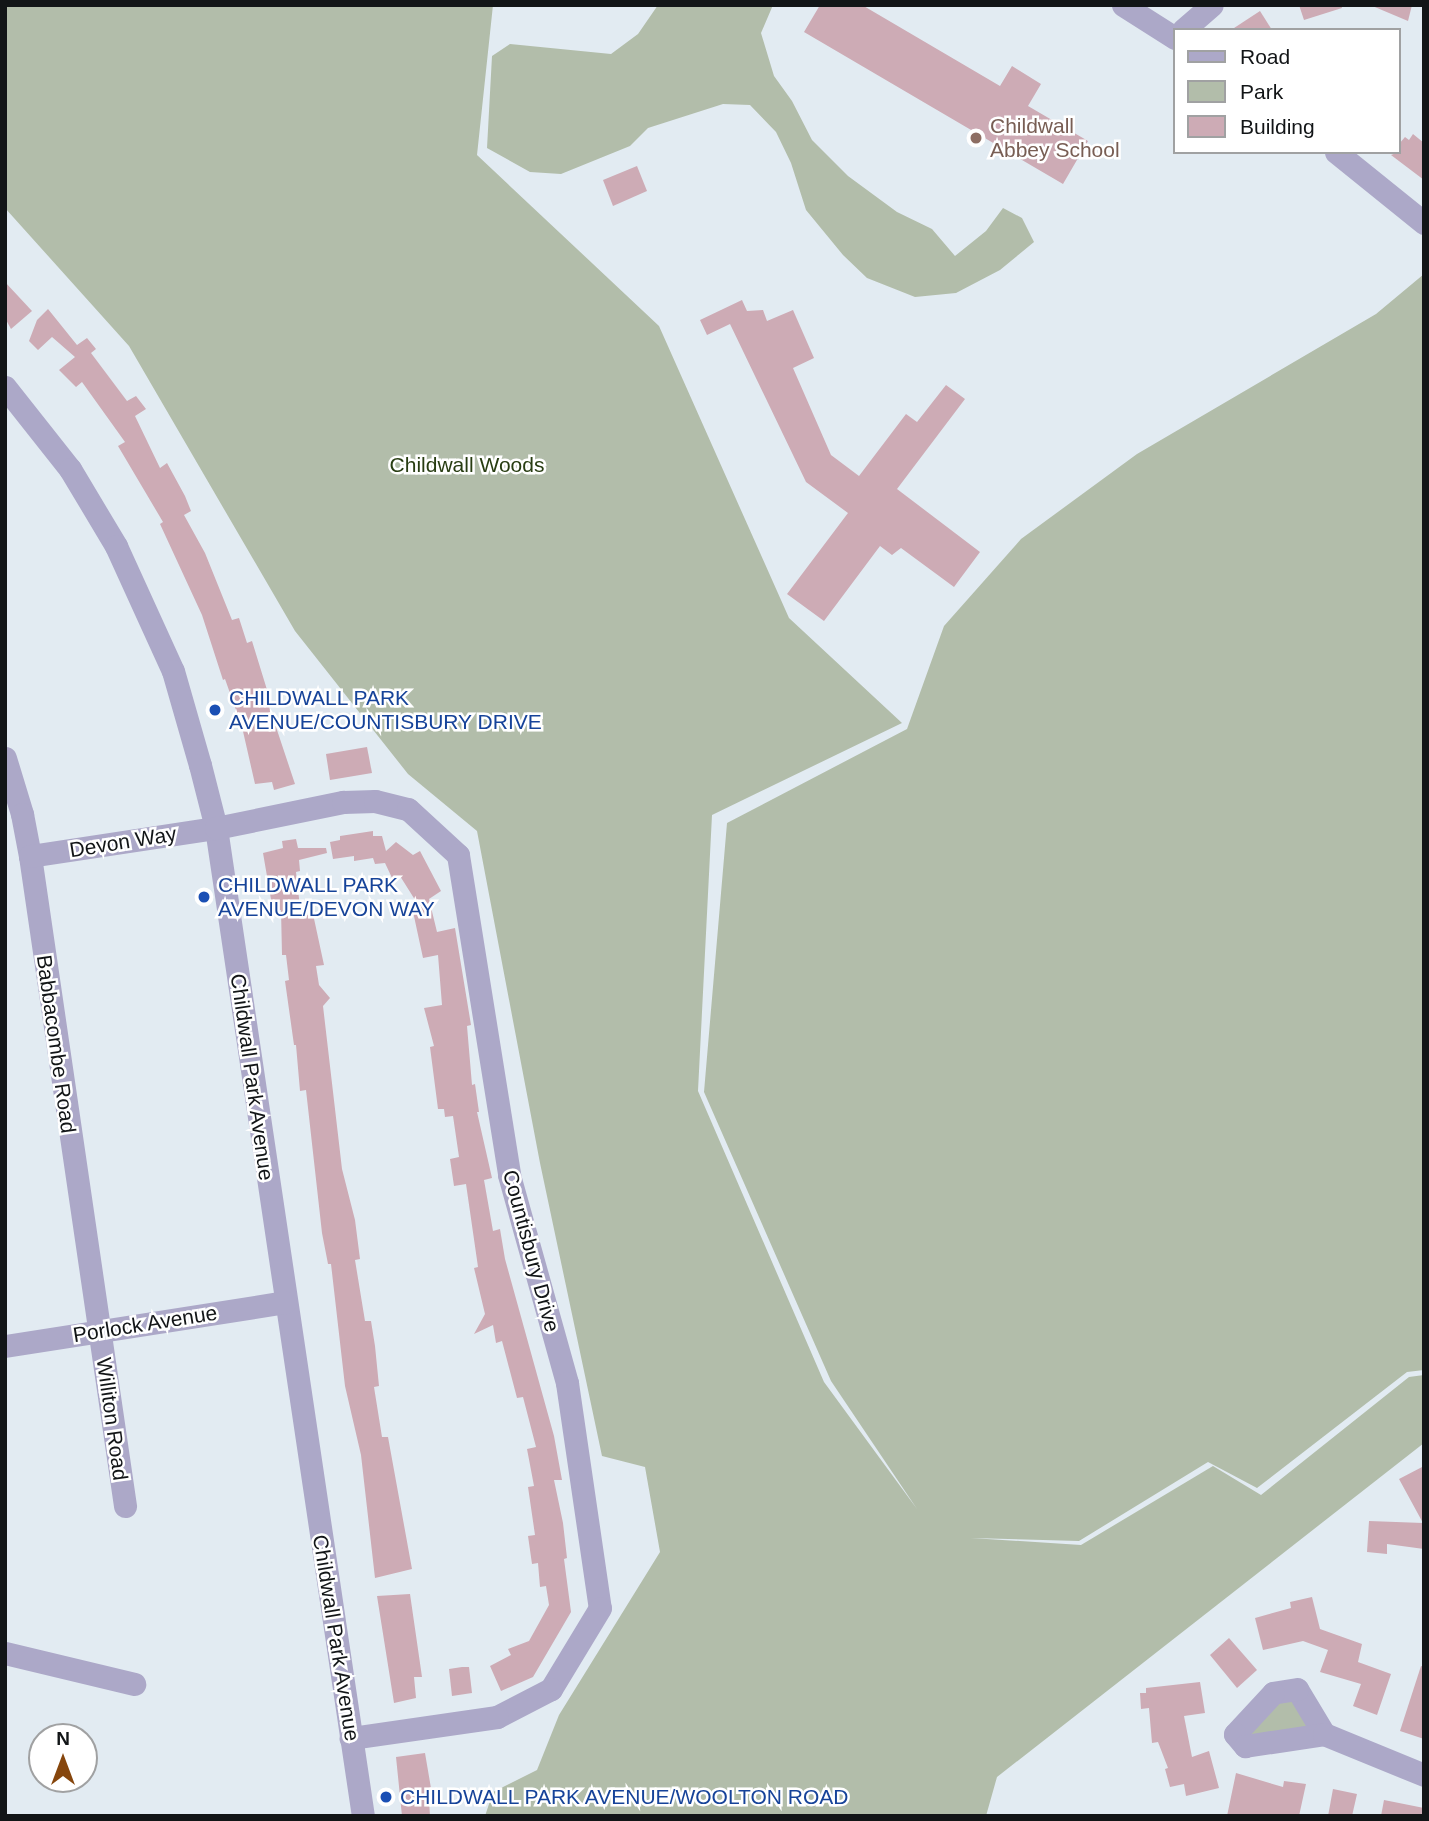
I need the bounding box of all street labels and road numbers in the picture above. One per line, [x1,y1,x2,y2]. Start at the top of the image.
street label: Devon Way [68,821,178,863]
street label: Babbacombe Road [31,953,81,1135]
street label: Childwall Park Avenue [225,971,279,1183]
street label: Countisbury Drive [497,1167,565,1335]
street label: Porlock Avenue [71,1300,219,1348]
street label: Williton Road [91,1356,133,1482]
street label: Childwall Park Avenue [307,1532,365,1744]

